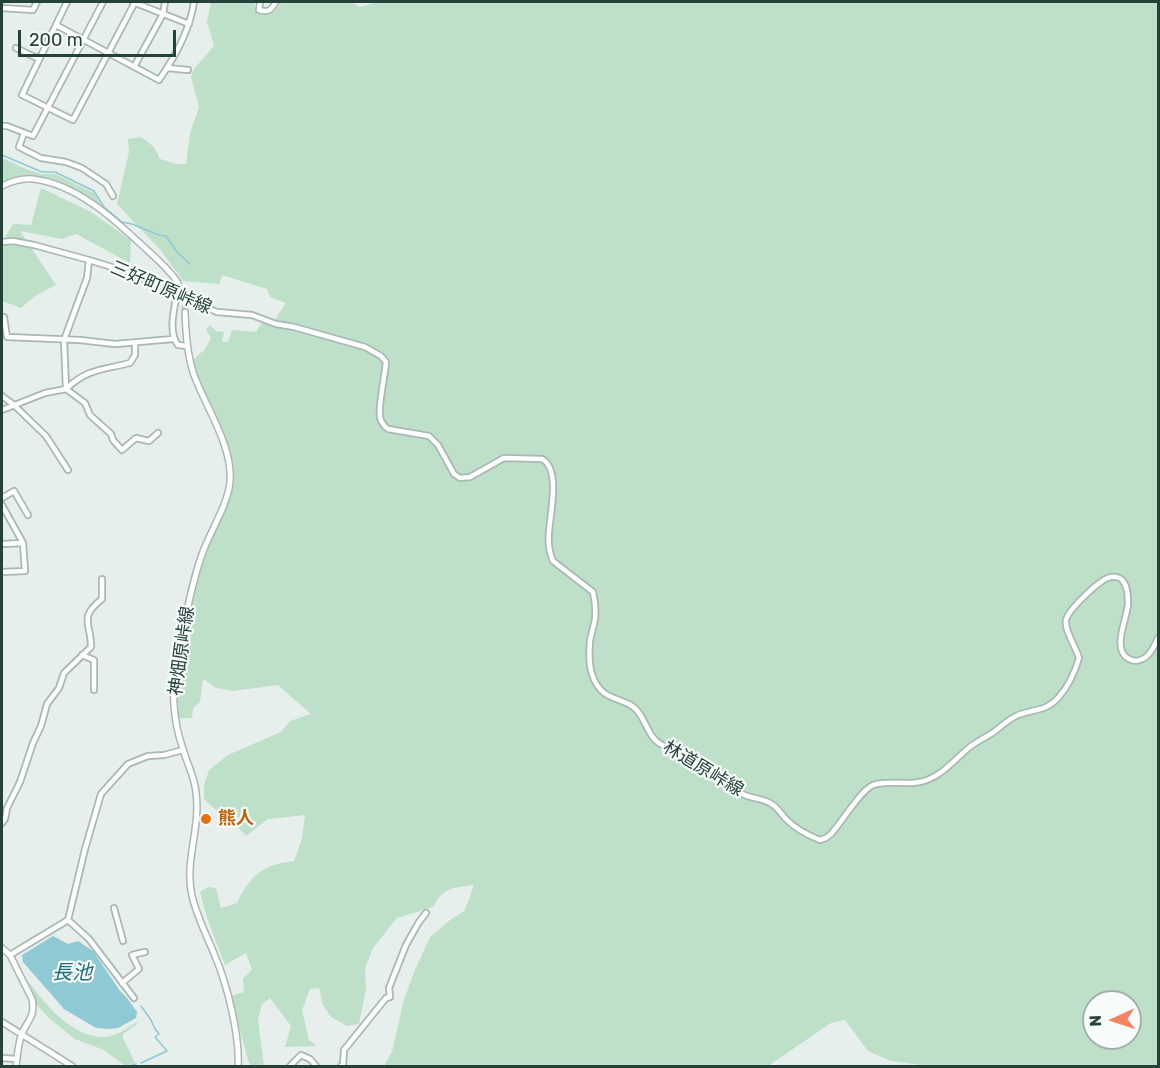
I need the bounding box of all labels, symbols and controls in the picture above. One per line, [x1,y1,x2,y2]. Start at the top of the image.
scale bar [21,18,178,56]
text: 200 m [29,29,83,51]
street label: 三好町原峠線 [107,257,215,319]
street label: 神畑原峠線 [165,605,199,697]
street label: 林道原峠線 [659,737,747,801]
place label: 熊人 [218,808,254,830]
marker: 熊人 [199,812,213,826]
water label: 長池 [52,961,92,985]
north arrow [1082,990,1142,1050]
text: N [1086,1015,1105,1027]

